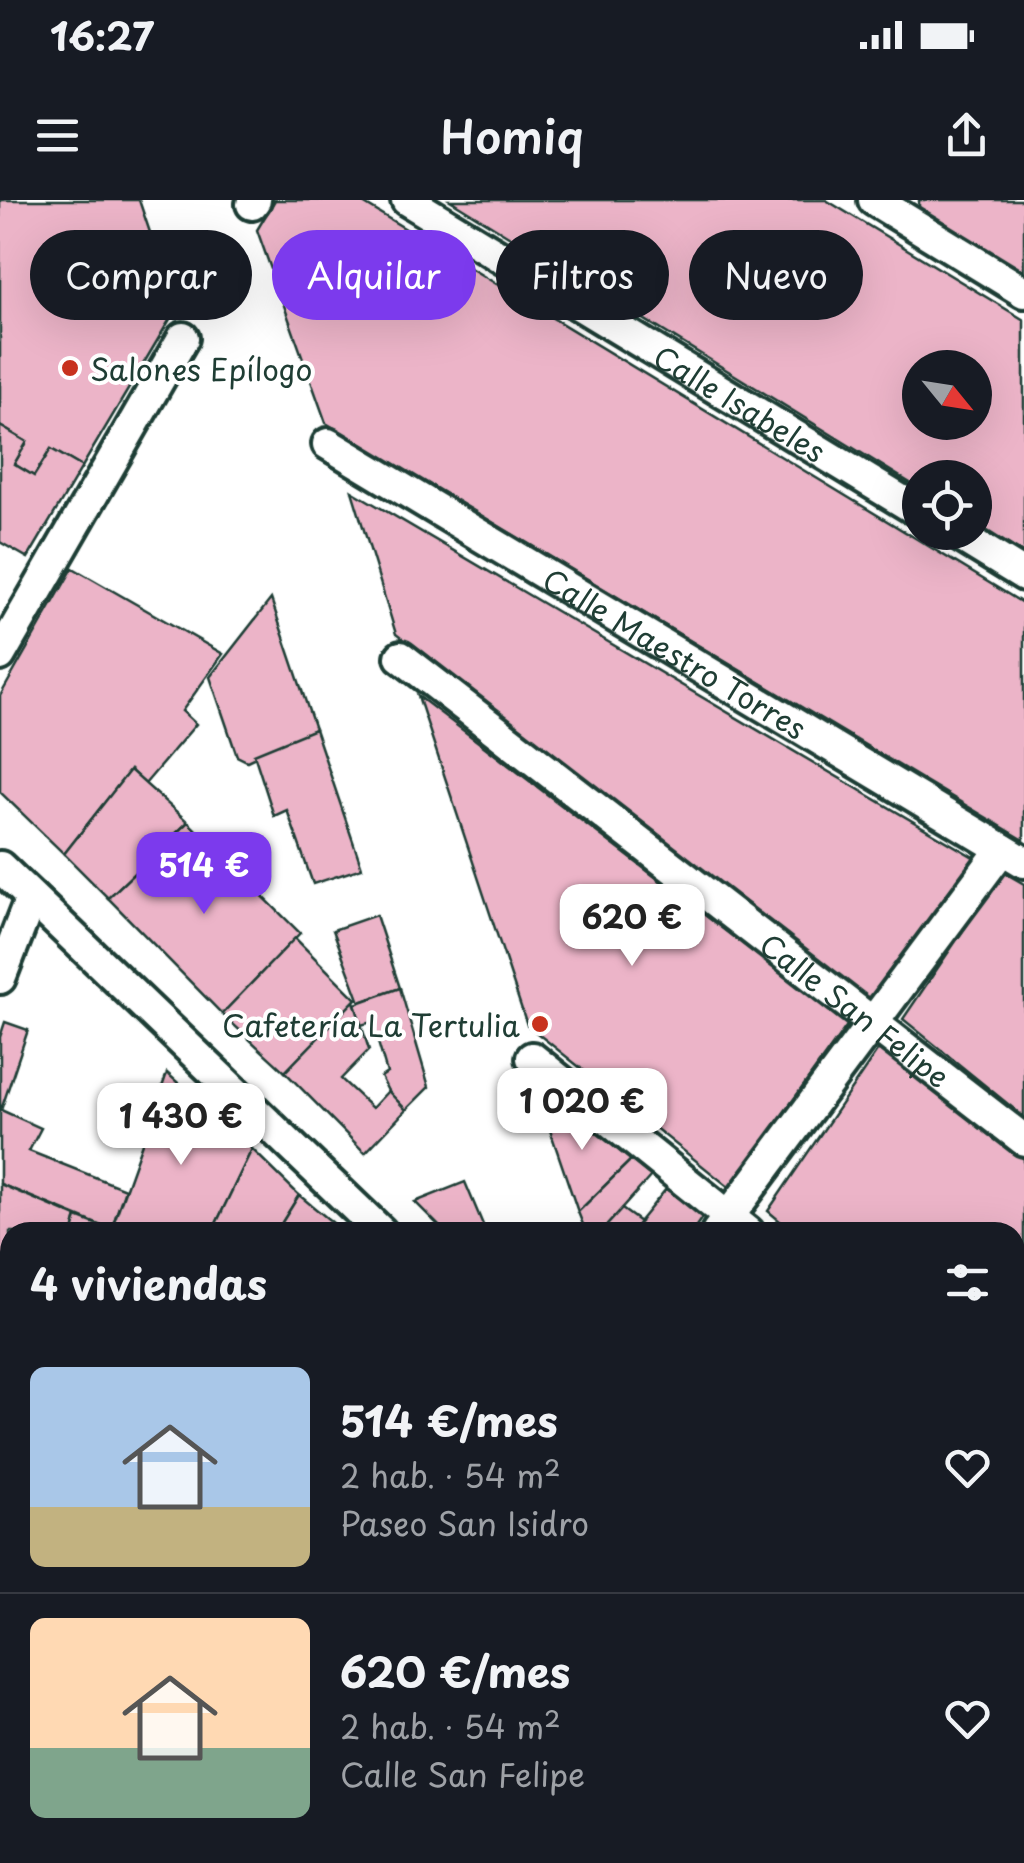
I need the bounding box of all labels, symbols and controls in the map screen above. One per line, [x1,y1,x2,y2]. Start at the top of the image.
text: 16:27 [50,7,154,64]
text: Homiq [440,101,584,169]
icon: menu [30,108,85,163]
icon: share [939,108,994,163]
chip: Comprar [30,230,252,320]
chip: Alquilar [272,230,476,320]
chip: Filtros [496,230,669,320]
chip: Nuevo [689,230,863,320]
street label: Calle Isabeles [646,333,835,472]
place label: Salones Epílogo [90,346,312,391]
north arrow [902,350,992,440]
map controls [902,350,992,550]
marker: Salones Epílogo [59,357,81,379]
button: locate [902,460,992,550]
street label: Calle Maestro Torres [535,556,816,749]
pin: 514 € [134,832,274,917]
text: 514 € [158,840,250,888]
pin: 620 € [562,884,702,969]
text: 620 € [582,892,682,940]
street label: Calle San Felipe [751,921,960,1098]
place label: Cafetería La Tertulia [222,1002,521,1047]
marker: Cafetería La Tertulia [529,1013,551,1035]
pin: 1 020 € [490,1068,674,1153]
text: 1 020 € [519,1076,645,1124]
pin: 1 430 € [89,1083,273,1168]
text: 1 430 € [119,1091,243,1139]
text: 4 viviendas [30,1251,267,1314]
icon: filters [940,1255,995,1310]
text: 514 €/mes [340,1388,558,1451]
icon: home [110,1407,230,1527]
icon: heart [940,1440,995,1495]
text: 2 hab. · 54 m² [340,1451,561,1499]
text: Paseo San Isidro [340,1499,589,1547]
text: 620 €/mes [340,1639,570,1702]
icon: home [110,1658,230,1778]
icon: heart [940,1691,995,1746]
text: 2 hab. · 54 m² [340,1702,561,1750]
text: Calle San Felipe [340,1750,585,1798]

